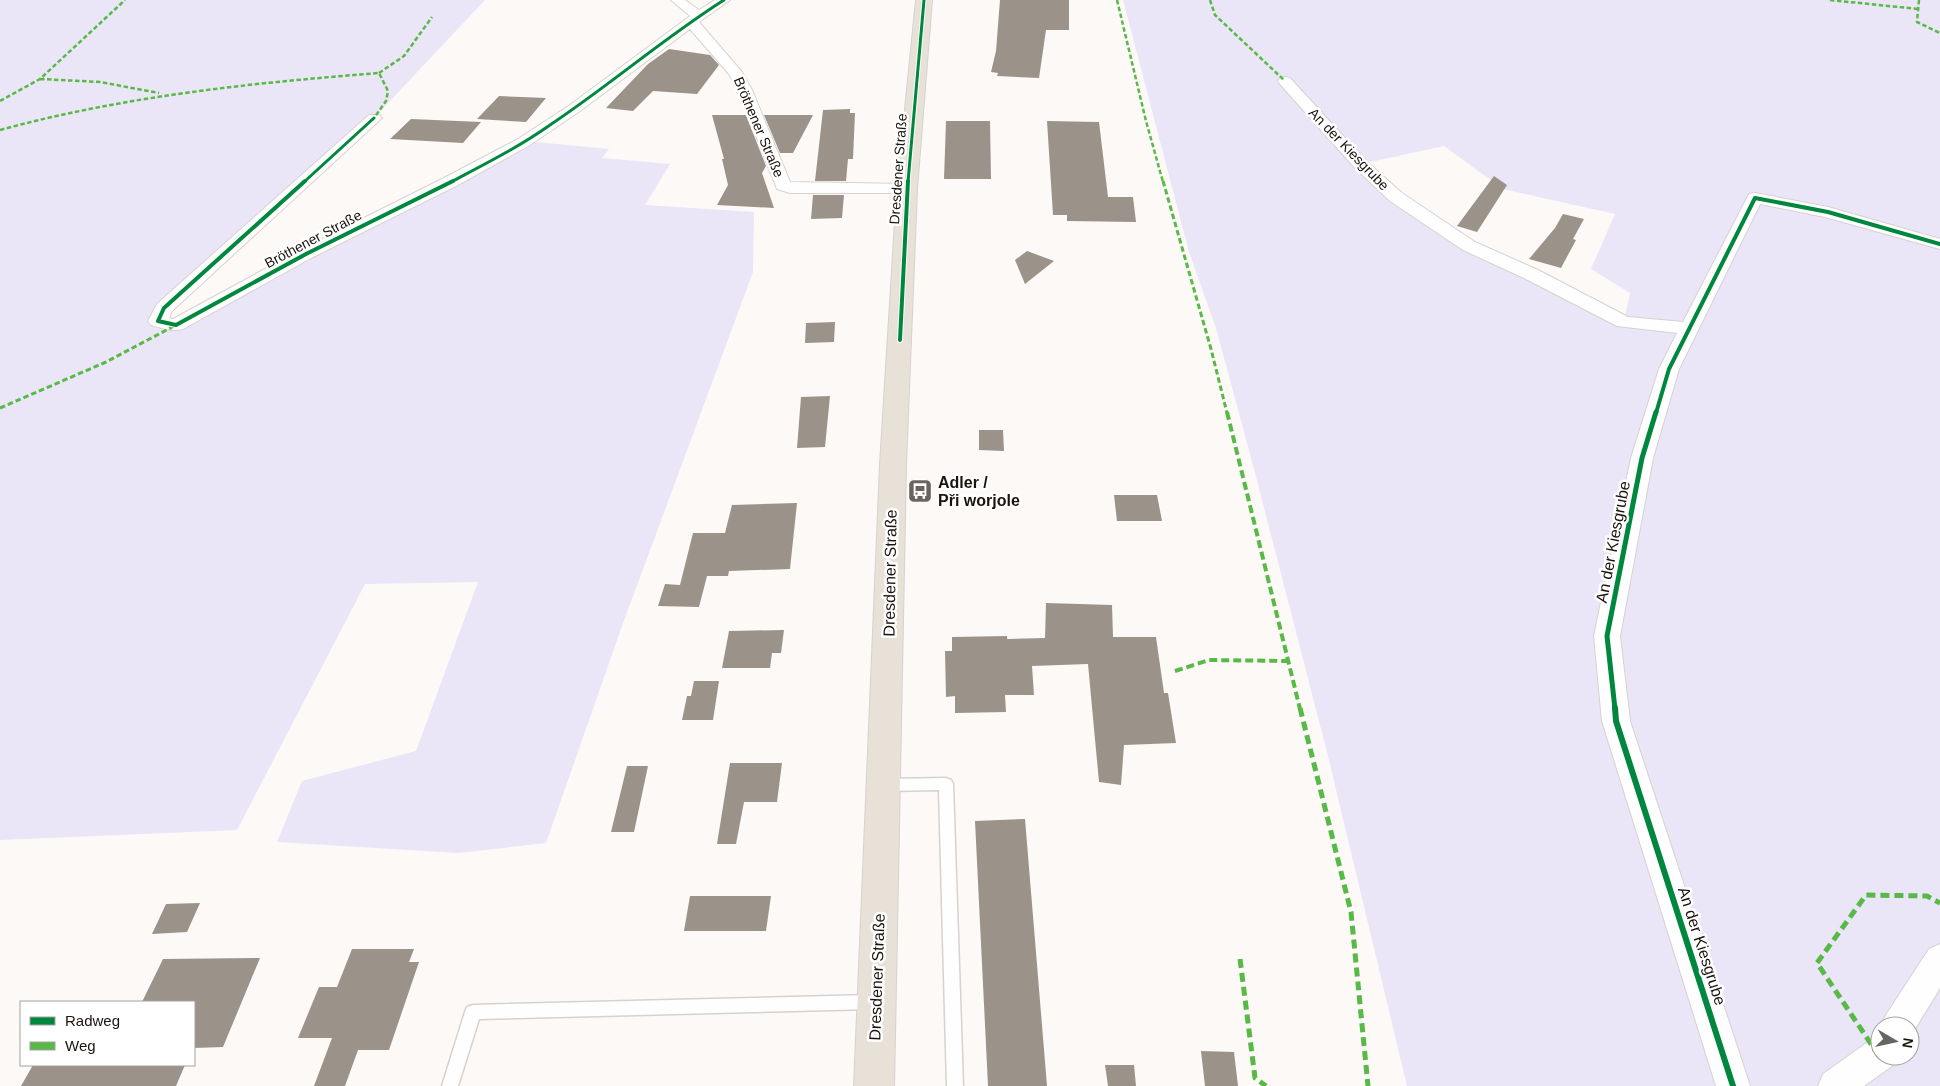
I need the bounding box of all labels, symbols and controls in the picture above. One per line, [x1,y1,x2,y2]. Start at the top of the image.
street label: Bröthener Straße [731,74,787,180]
street label: An der Kiesgrube [1306,105,1392,194]
street label: Dresdener Straße [886,113,910,225]
street label: Bröthener Straße [262,207,364,271]
place label: Adler / Při worjole [938,474,1020,509]
bus stop icon: Adler / Při worjole [907,478,933,504]
street label: An der Kiesgrube [1593,480,1633,604]
street label: Dresdener Straße [880,509,900,637]
street label: An der Kiesgrube [1675,885,1729,1008]
street label: Dresdener Straße [866,913,888,1041]
legend [20,1001,195,1066]
text: Radweg [65,1012,120,1029]
north arrow [1870,1016,1920,1066]
text: Weg [65,1037,96,1054]
text: N [1899,1037,1917,1049]

